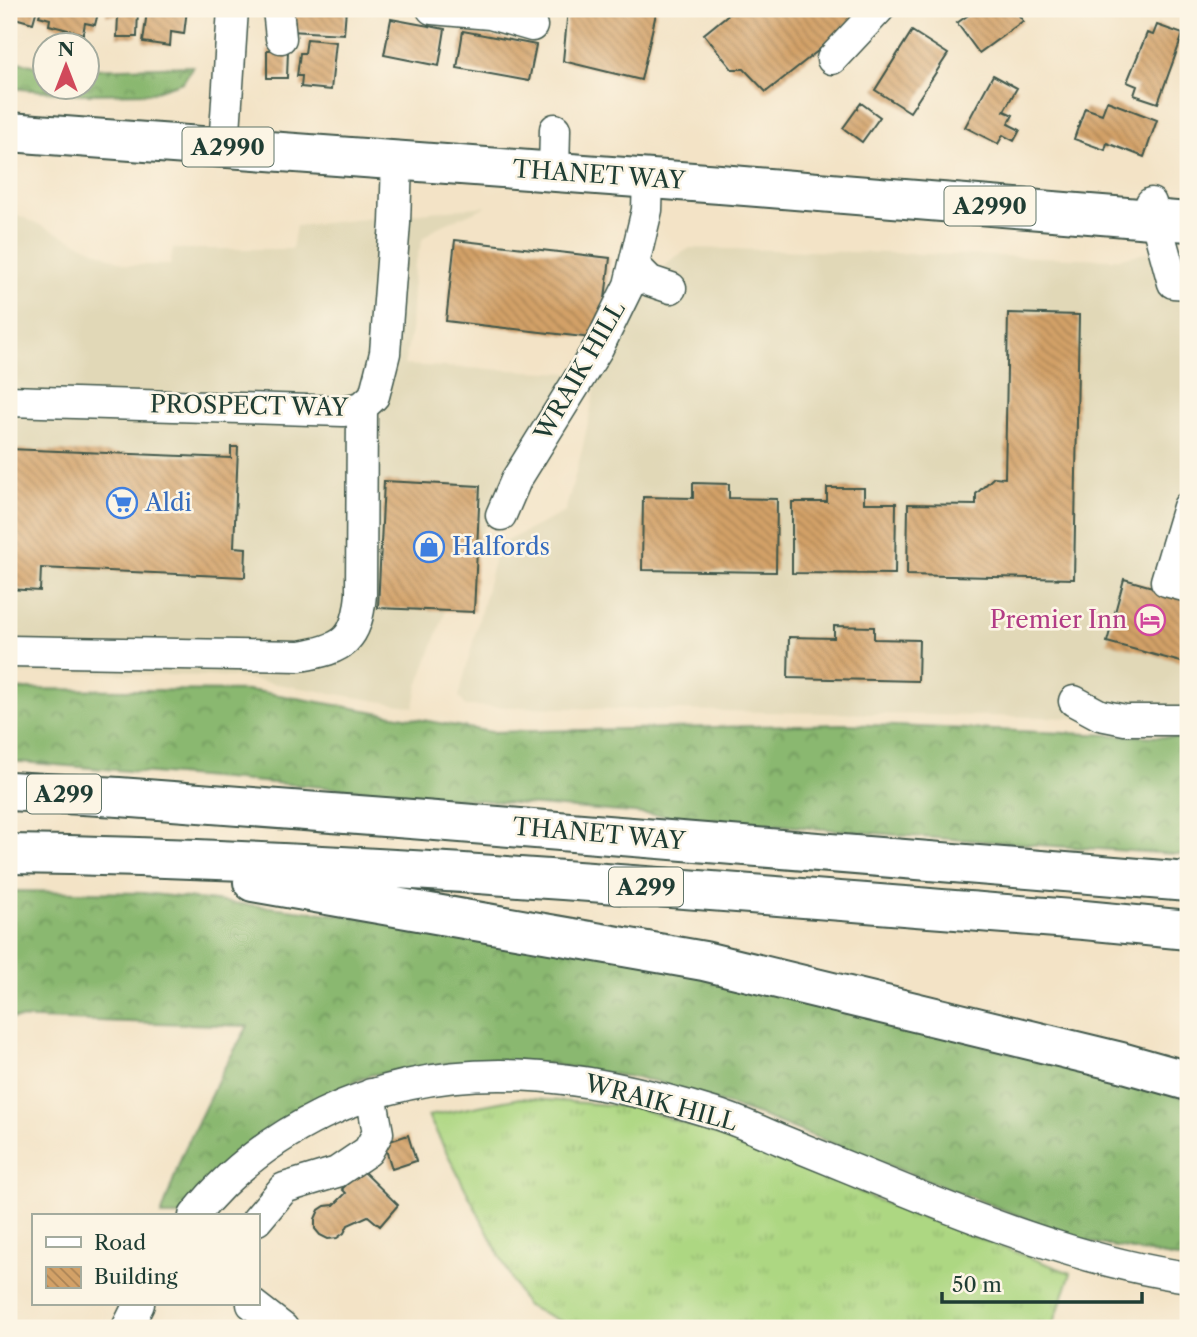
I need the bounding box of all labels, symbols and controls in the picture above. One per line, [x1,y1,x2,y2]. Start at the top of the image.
north arrow [32,32,102,102]
text: N [58,38,74,61]
road number: A2990 [182,128,274,166]
street label: THANET WAY [512,154,687,195]
road number: A2990 [944,186,1036,226]
street label: WRAIK HILL [527,296,631,446]
street label: PROSPECT WAY [150,389,349,422]
supermarket icon: Aldi [105,486,139,520]
place label: Aldi [144,488,192,517]
shop icon: Halfords [412,530,446,564]
place label: Halfords [452,532,550,561]
hotel icon: Premier Inn [1133,603,1167,637]
place label: Premier Inn [990,605,1127,634]
road number: A299 [27,774,101,814]
street label: THANET WAY [512,812,687,856]
road number: A299 [609,867,683,906]
street label: WRAIK HILL [581,1068,741,1137]
legend [32,1214,259,1306]
text: Road [94,1230,146,1255]
scale bar [942,1260,1141,1304]
text: Building [94,1264,179,1289]
text: 50 m [952,1272,1002,1297]

